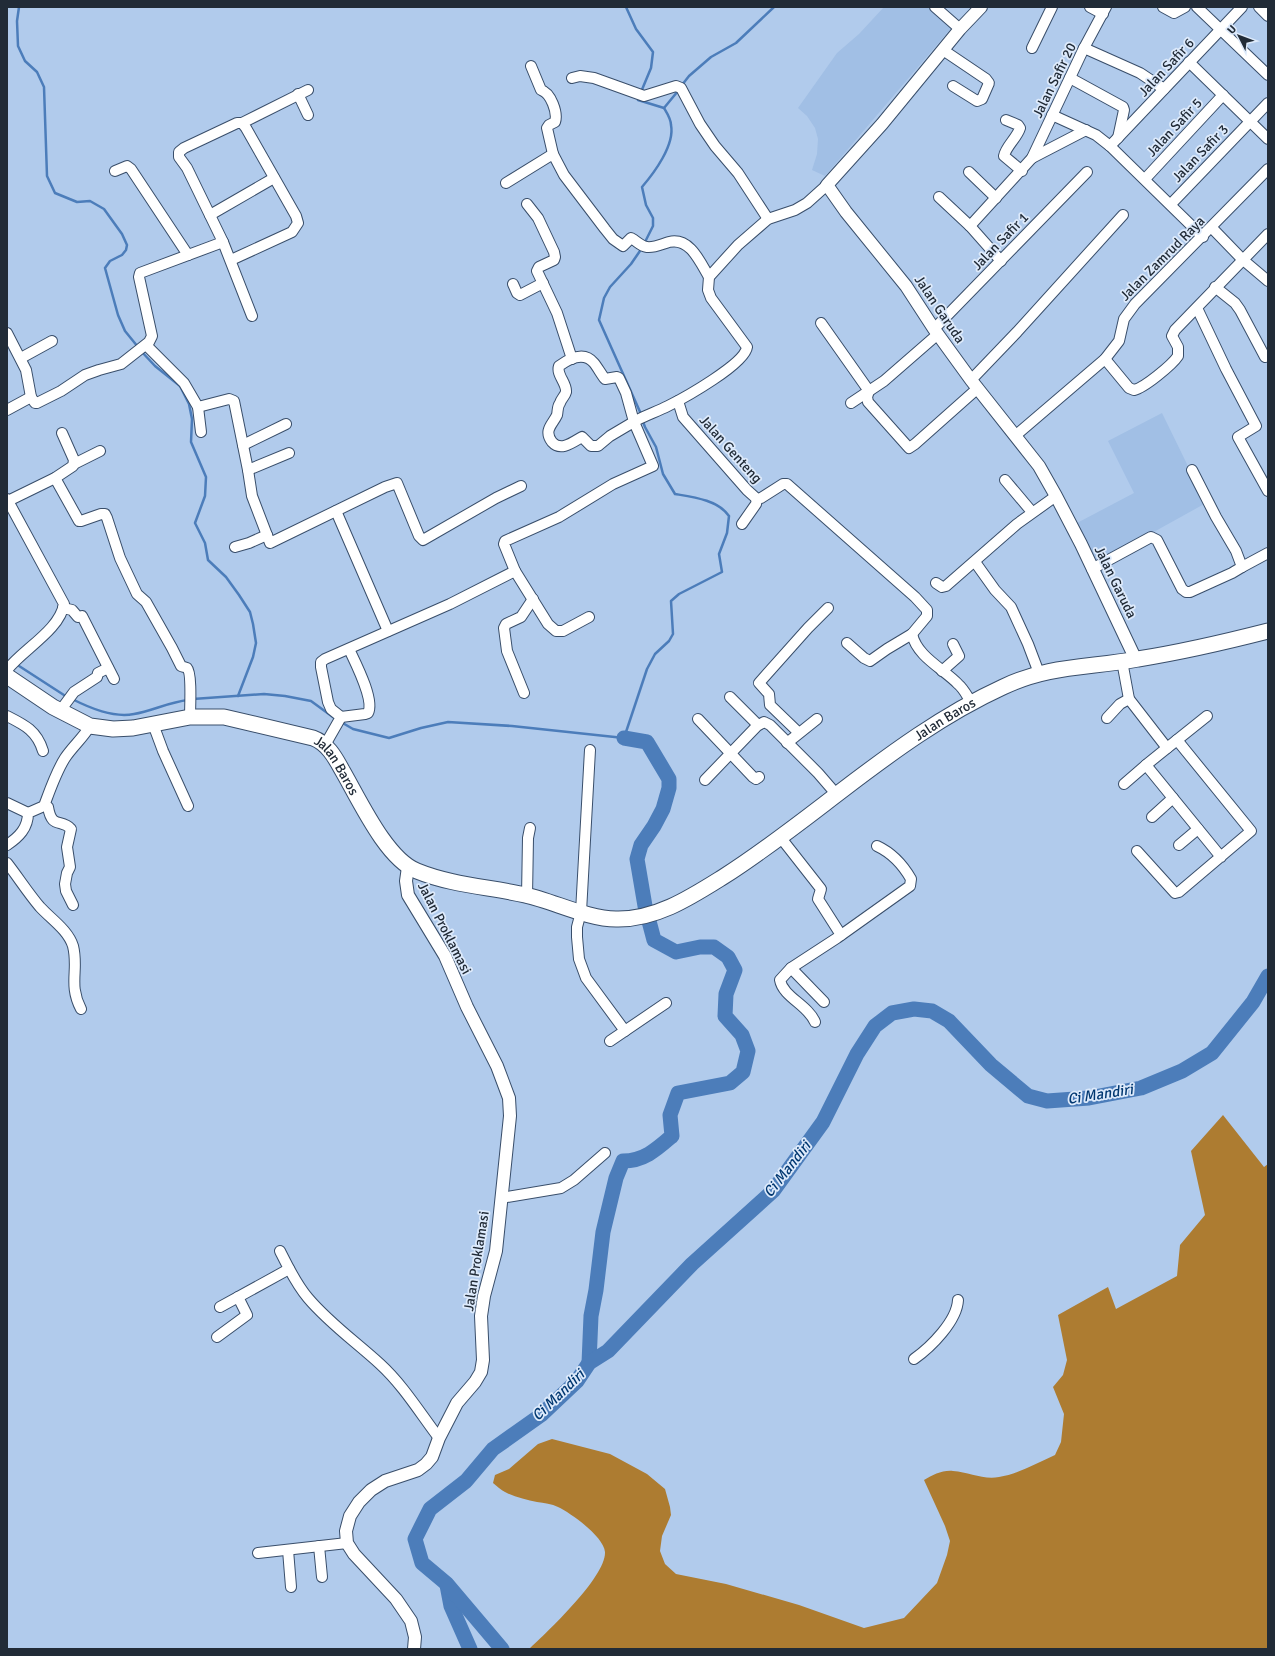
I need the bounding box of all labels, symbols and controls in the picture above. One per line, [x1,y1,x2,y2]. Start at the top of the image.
north arrow [1219,16,1259,56]
text: U [1225,23,1239,37]
street label: Jalan Safir 6 [1135,35,1198,100]
street label: Jalan Safir 20 [1029,40,1080,120]
street label: Jalan Safir 5 [1143,95,1206,160]
street label: Jalan Safir 3 [1169,121,1232,186]
street label: Jalan Safir 1 [969,209,1032,274]
street label: Jalan Zamrud Raya [1116,212,1208,304]
street label: Jalan Garuda [911,272,969,347]
street label: Jalan Genteng [696,412,766,487]
street label: Jalan Garuda [1091,543,1140,621]
street label: Jalan Baros [911,694,979,745]
street label: Jalan Baros [311,732,362,798]
street label: Jalan Proklamasi [414,879,475,977]
water label: Ci Mandiri [1066,1080,1136,1108]
water label: Ci Mandiri [760,1136,816,1201]
street label: Jalan Proklamasi [460,1210,493,1312]
water label: Ci Mandiri [528,1364,589,1424]

